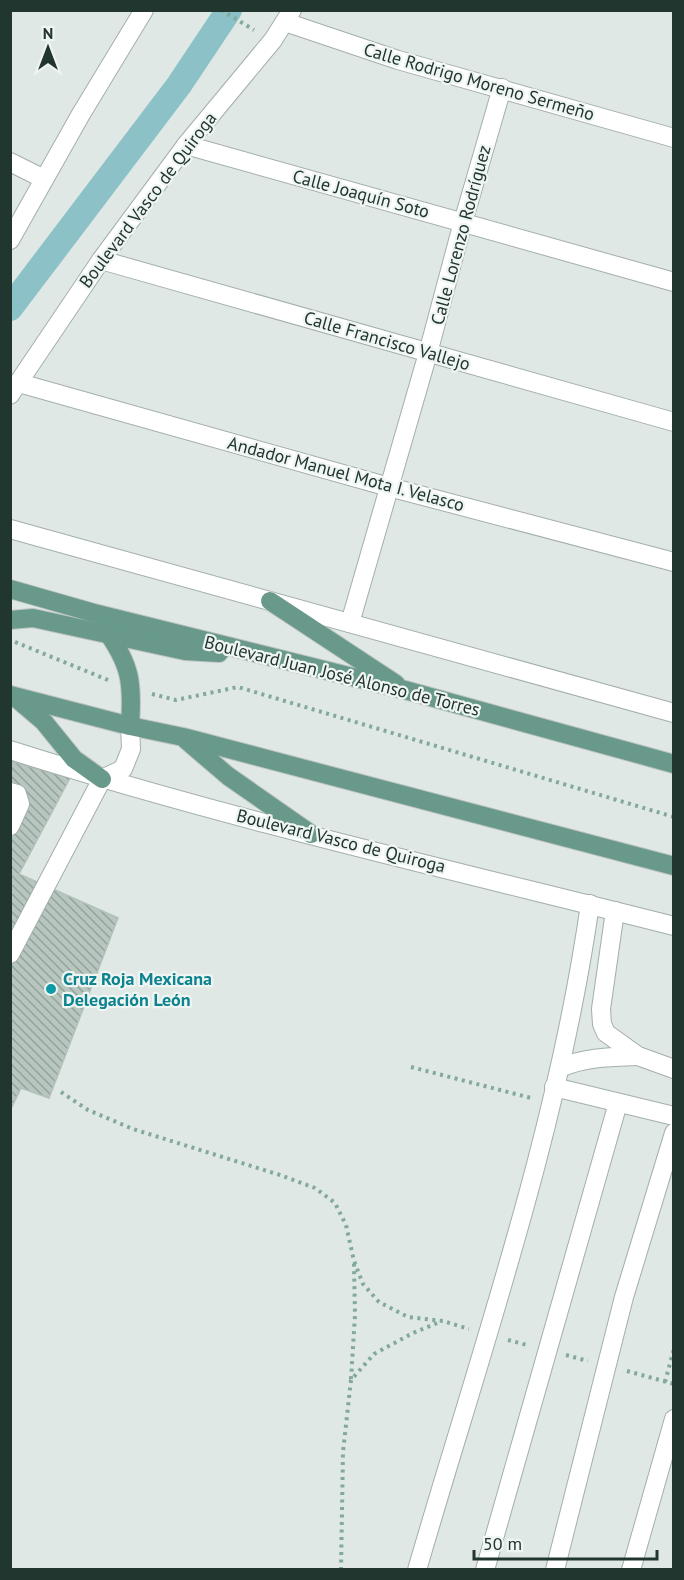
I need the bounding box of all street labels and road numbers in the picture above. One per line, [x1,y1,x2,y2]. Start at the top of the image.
street label: Calle Rodrigo Moreno Sermeño [361,38,597,126]
street label: Boulevard Vasco de Quiroga [74,107,221,292]
street label: Calle Lorenzo Rodríguez [425,143,496,327]
street label: Calle Joaquín Soto [290,164,432,223]
street label: Calle Francisco Vallejo [301,306,473,375]
street label: Andador Manuel Mota I. Velasco [225,431,467,516]
street label: Boulevard Juan José Alonso de Torres [202,630,482,721]
street label: Boulevard Vasco de Quiroga [234,803,448,878]

